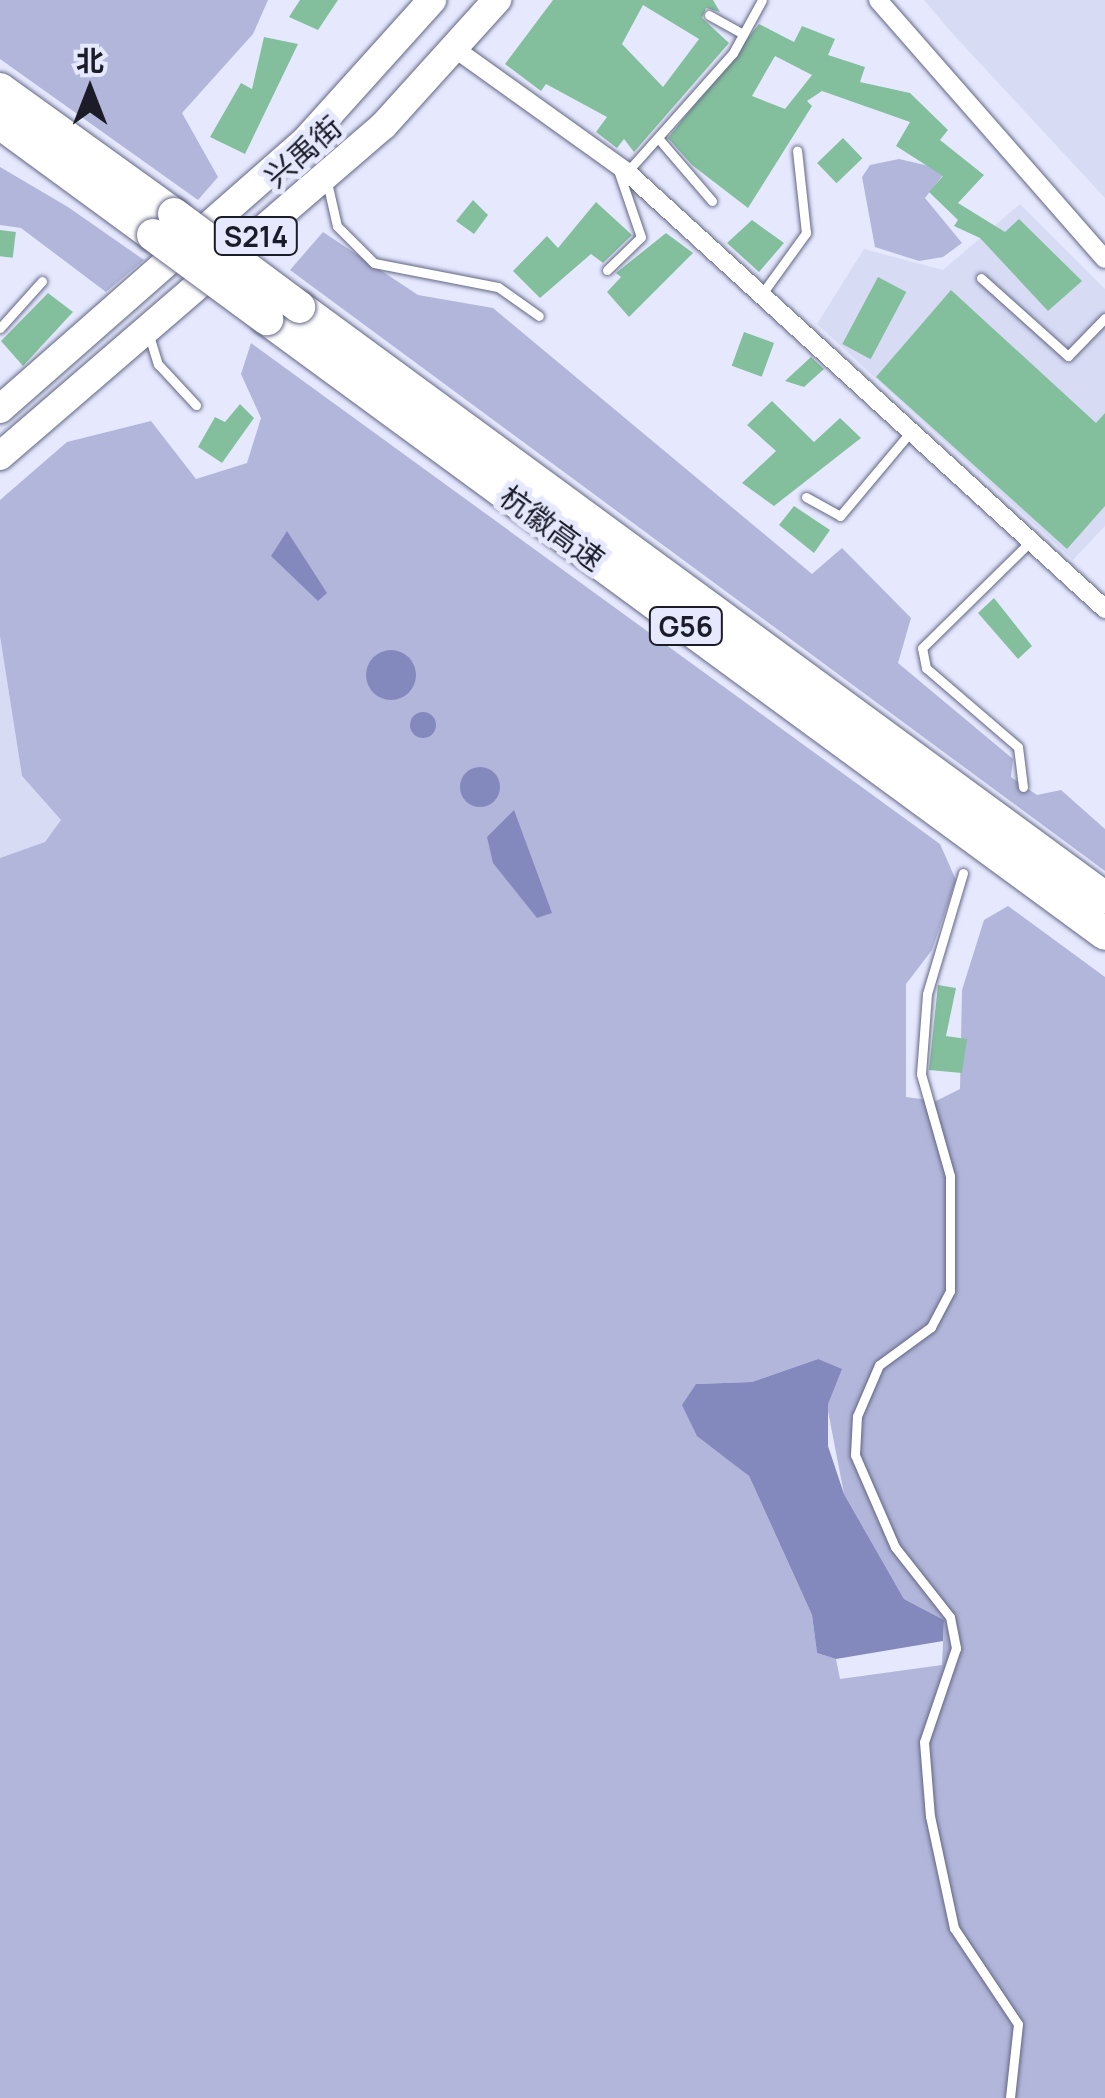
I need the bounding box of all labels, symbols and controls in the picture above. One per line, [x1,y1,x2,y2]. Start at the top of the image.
north arrow [40,40,140,140]
text: 北 [76,41,104,79]
street label: 兴禹街 [257,109,349,195]
road number: S214 [214,213,298,259]
street label: 杭徽高速 [493,478,611,578]
road number: G56 [648,603,724,649]

